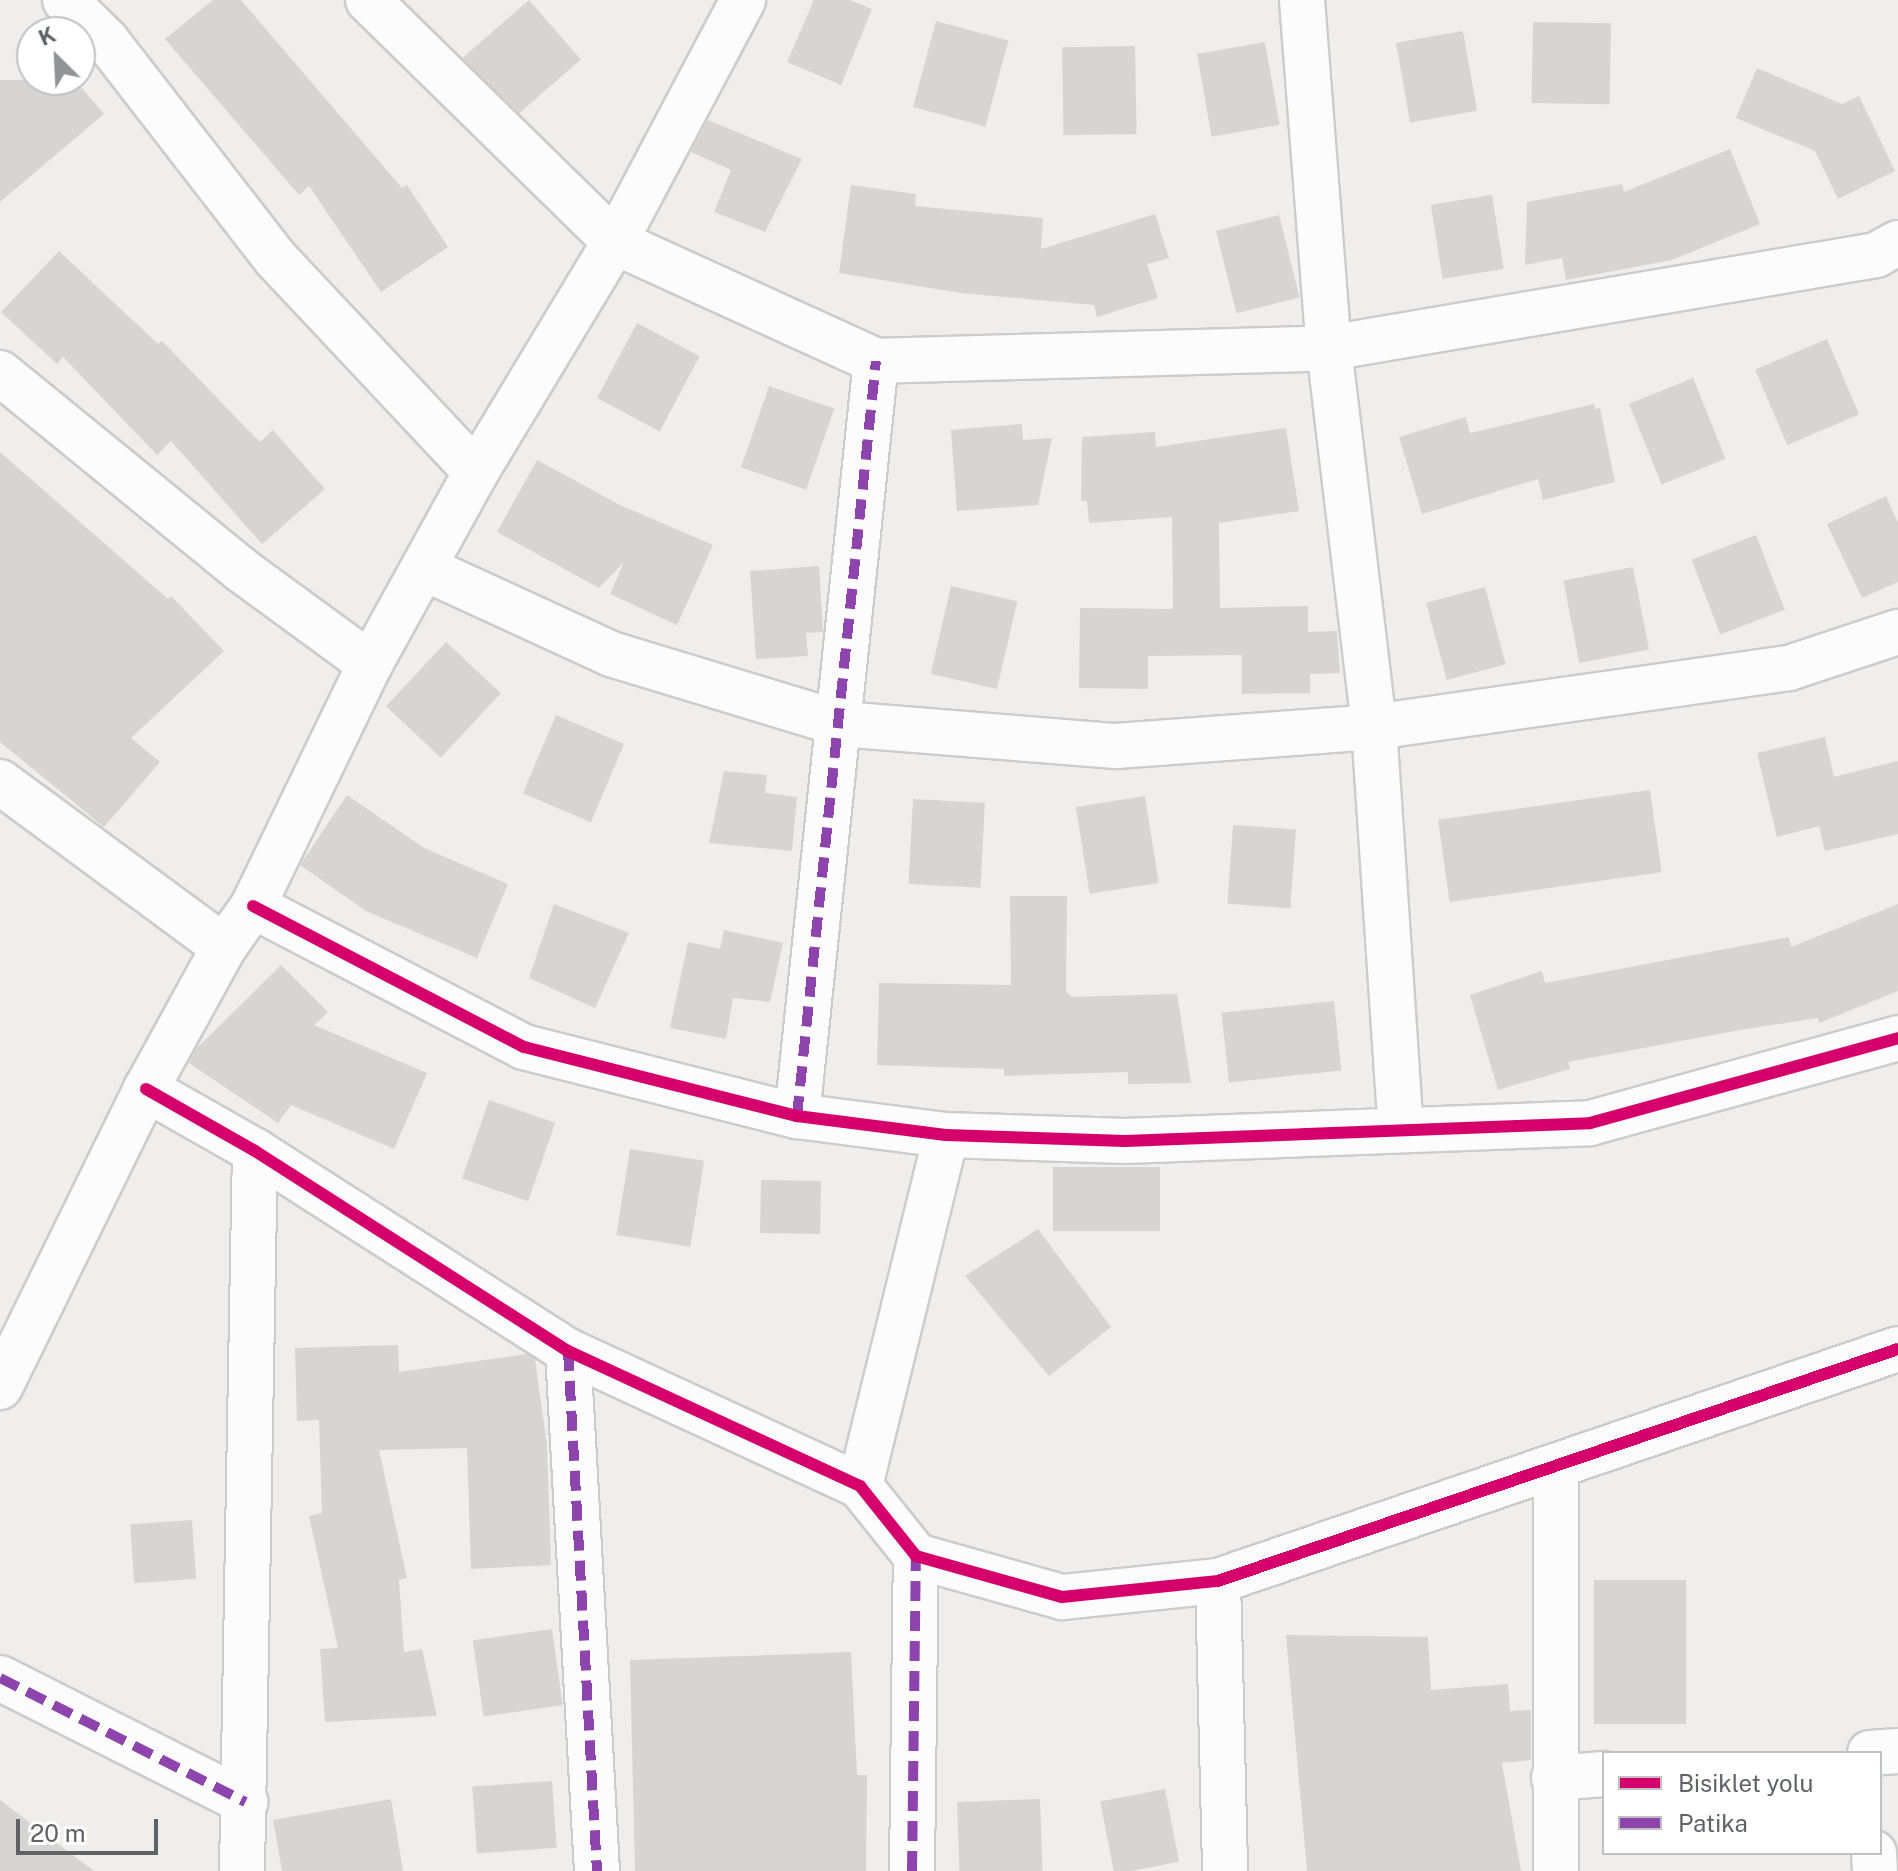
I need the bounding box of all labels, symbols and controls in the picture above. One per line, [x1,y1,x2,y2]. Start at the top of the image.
north arrow [16,16,96,96]
text: K [35,21,60,51]
legend [1602,1751,1882,1855]
text: Bisiklet yolu [1678,1769,1813,1797]
scale bar [20,1803,162,1853]
text: Patika [1678,1809,1748,1837]
text: 20 m [30,1819,86,1847]

